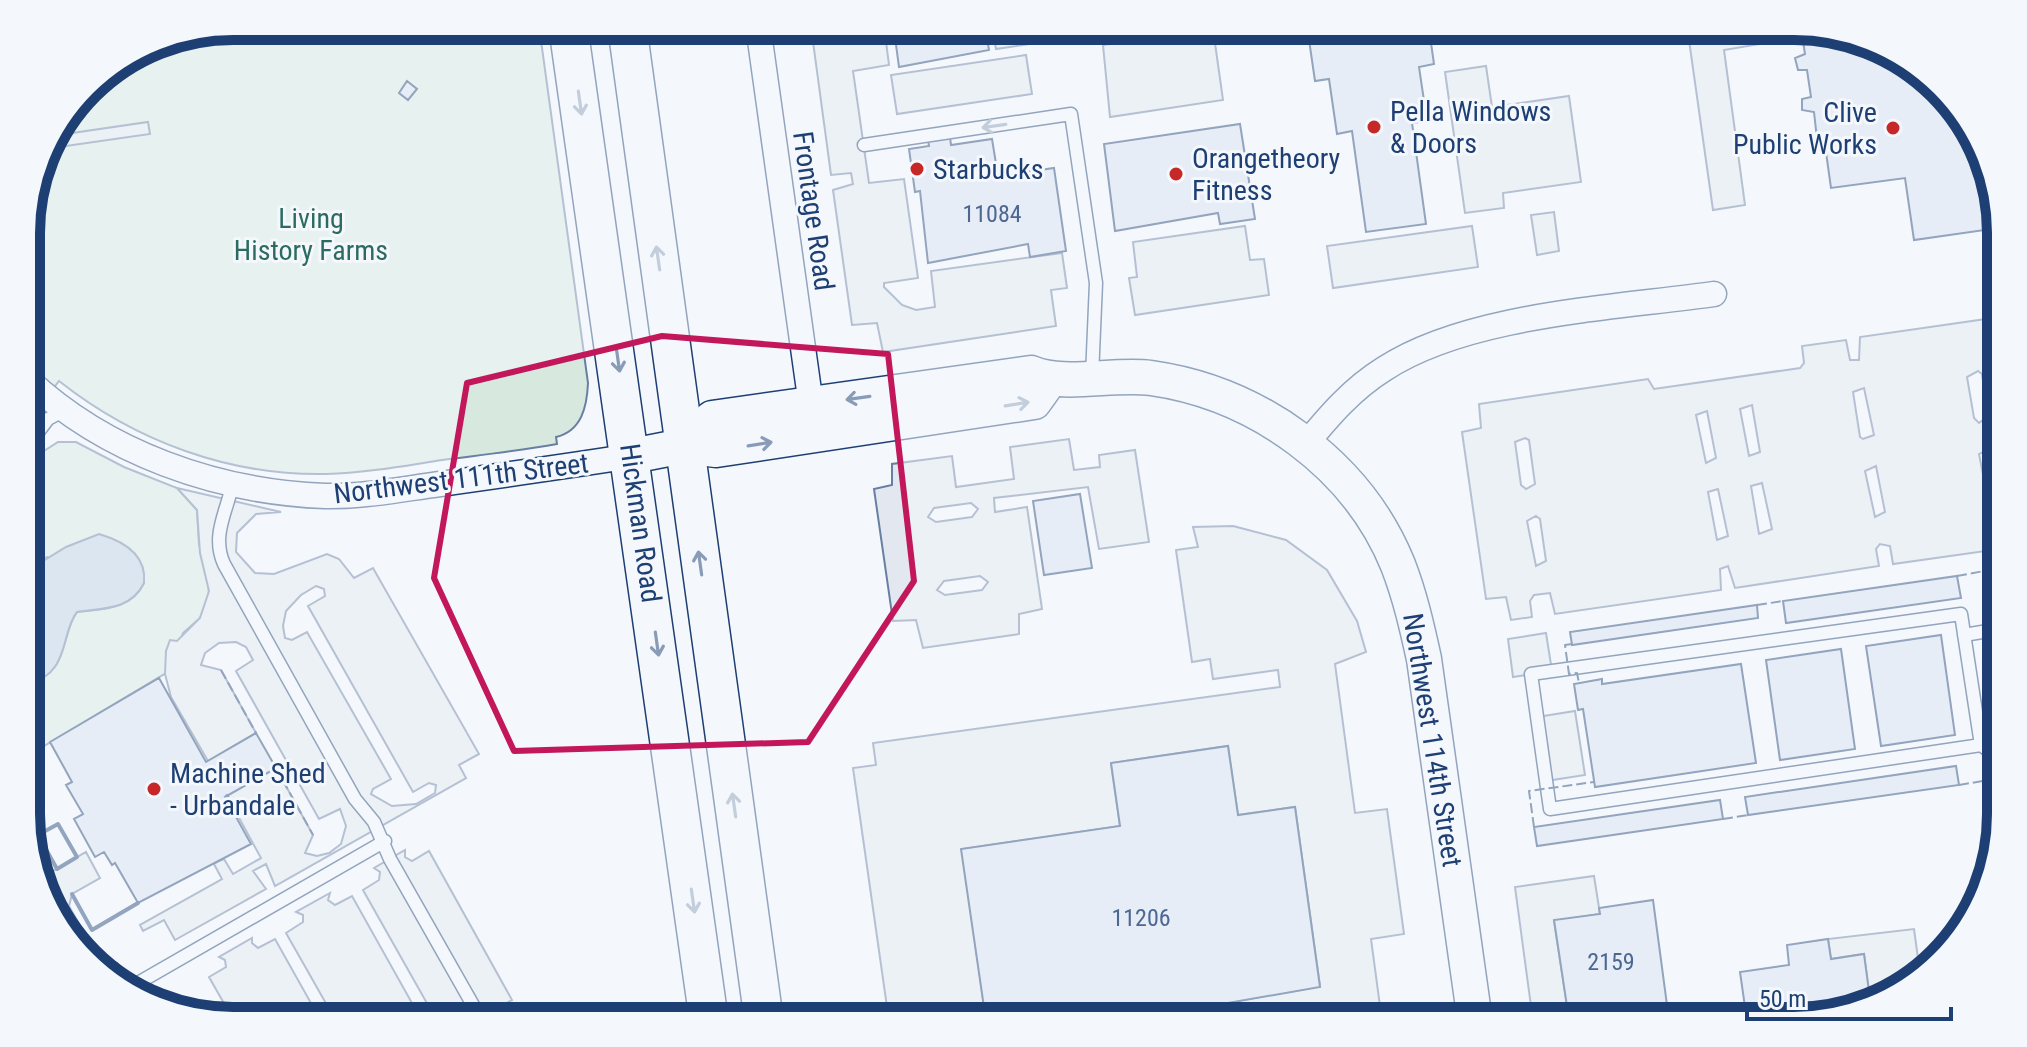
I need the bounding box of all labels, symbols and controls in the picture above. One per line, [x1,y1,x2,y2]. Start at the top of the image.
one-way arrow [573,90,588,115]
place label: Pella Windows & Doors [1390,95,1551,160]
place label: Clive Public Works [1733,96,1877,161]
marker: Pella Windows & Doors [1365,118,1383,136]
one-way arrow [982,119,1007,134]
marker: Clive Public Works [1884,119,1902,137]
street label: Frontage Road [786,129,841,293]
place label: Orangetheory Fitness [1192,142,1340,207]
place label: Starbucks [933,153,1043,186]
marker: Starbucks [908,160,926,178]
marker: Orangetheory Fitness [1167,165,1185,183]
house number: 11084 [962,200,1022,228]
park label: Living History Farms [234,202,388,267]
one-way arrow [650,245,665,271]
one-way arrow [611,347,626,372]
one-way arrow [846,391,871,406]
one-way arrow [1004,396,1030,411]
one-way arrow [747,435,772,450]
street label: Hickman Road [613,442,668,605]
street label: Northwest 111th Street [332,446,590,511]
one-way arrow [692,551,707,576]
street label: Northwest 114th Street [1396,611,1469,869]
one-way arrow [650,630,665,657]
place label: Machine Shed - Urbandale [170,757,326,822]
marker: Machine Shed - Urbandale [145,780,163,798]
one-way arrow [726,793,741,818]
one-way arrow [686,888,701,913]
house number: 11206 [1111,904,1171,932]
house number: 2159 [1587,948,1635,976]
scale bar [1747,971,1951,1021]
text: 50 m [1759,985,1806,1013]

